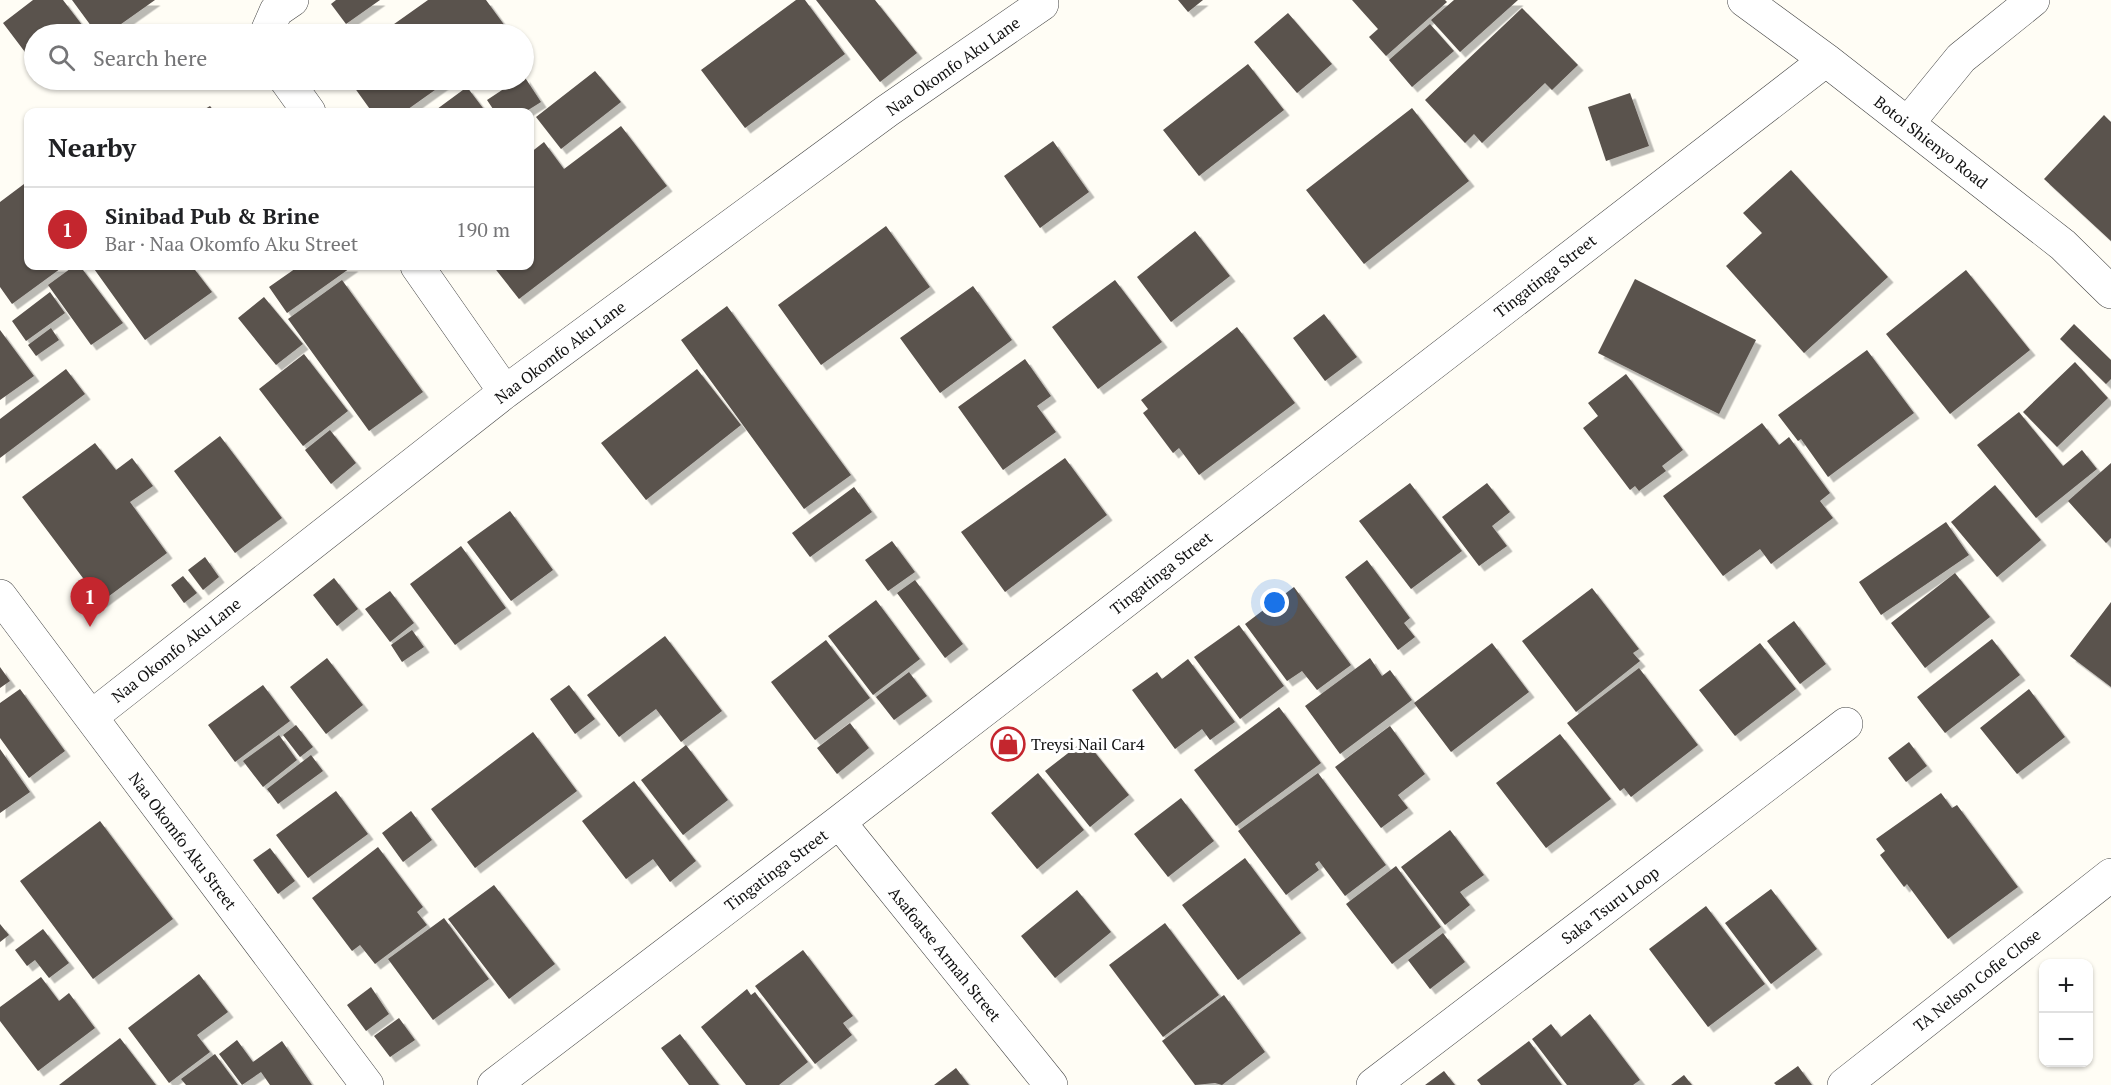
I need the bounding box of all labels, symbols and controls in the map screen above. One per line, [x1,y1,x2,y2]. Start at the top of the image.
street label: Naa Okomfo Aku Lane [882,12,1024,120]
search box [24,24,534,90]
icon: search [45,41,78,74]
text: Search here [93,43,207,72]
street label: Botoi Shienyo Road [1870,91,1992,193]
text: Nearby [48,130,136,164]
text: Sinibad Pub & Brine [105,201,320,230]
text: 1 [62,216,73,243]
text: 190 m [456,216,510,243]
street label: Tingatinga Street [1489,229,1601,323]
text: Bar · Naa Okomfo Aku Street [105,230,358,257]
street label: Naa Okomfo Aku Lane [490,295,630,409]
street label: Tingatinga Street [1105,526,1217,620]
pin: 1 [70,578,110,627]
your location [1260,588,1289,617]
street label: Naa Okomfo Aku Lane [107,593,245,707]
shop icon: Treysi Nail Car4 [990,726,1026,762]
place label: Treysi Nail Car4 [1031,733,1145,755]
street label: Naa Okomfo Aku Street [124,768,242,914]
street label: Tingatinga Street [720,824,832,916]
street label: Saka Tsuru Loop [1557,861,1663,949]
street label: Asafoatse Armah Street [884,882,1006,1026]
street label: TA Nelson Cofie Close [1909,923,2045,1037]
map controls [2039,959,2093,1067]
button: + [2039,959,2093,1013]
button: − [2039,1013,2093,1067]

